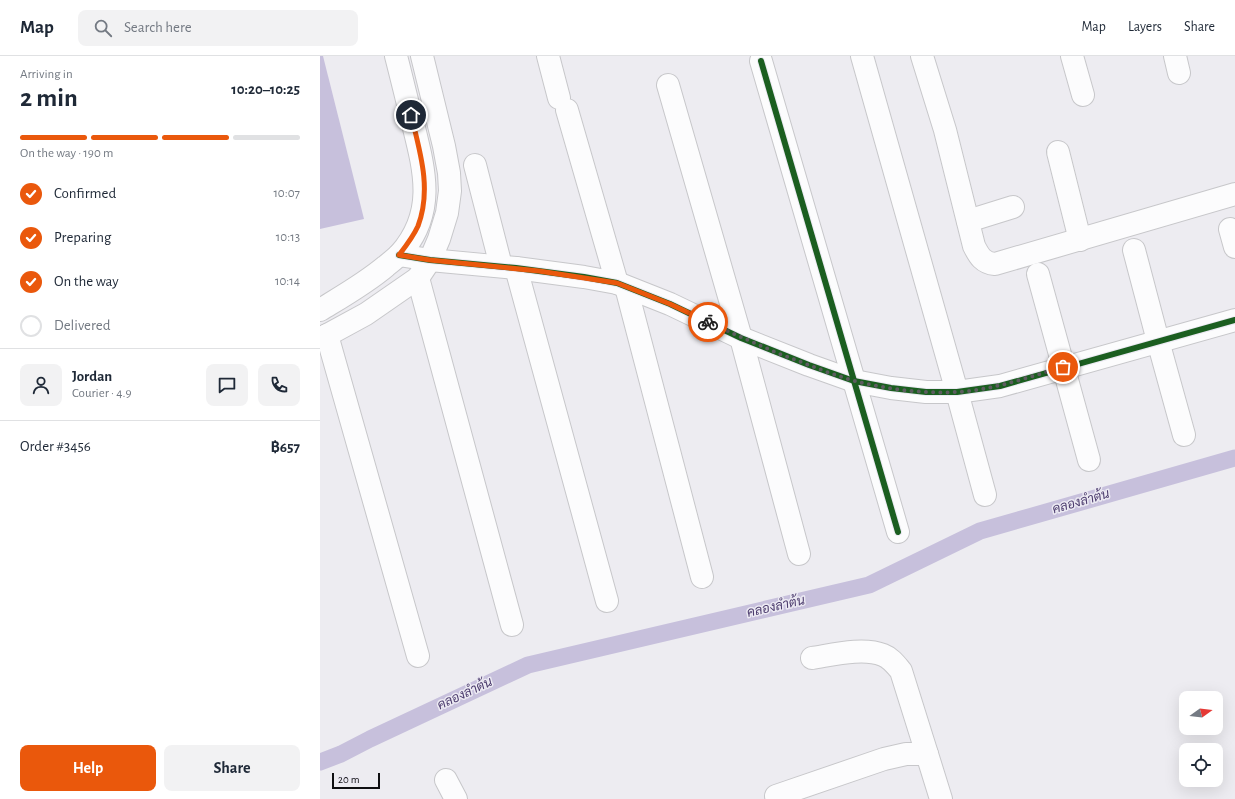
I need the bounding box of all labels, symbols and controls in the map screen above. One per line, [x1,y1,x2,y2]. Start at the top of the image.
search box [78,10,358,46]
icon: search [92,17,114,39]
text: Map [20,18,54,37]
text: Search here [124,20,192,35]
text: Map [1081,20,1106,34]
text: Layers [1128,20,1162,34]
text: Share [1184,20,1215,34]
text: Arriving in [20,68,73,81]
text: 10:20–10:25 [231,82,300,97]
text: 2 min [20,85,78,111]
pin [394,98,428,132]
icon: home [400,104,422,126]
text: On the way · 190 m [20,147,113,160]
icon: check [20,183,42,205]
text: Confirmed [54,186,116,201]
text: 10:07 [273,187,300,200]
icon: check [20,227,42,249]
text: Preparing [54,230,111,245]
text: 10:13 [276,231,300,244]
icon: check [20,271,42,293]
text: On the way [54,274,119,289]
text: 10:14 [275,275,300,288]
courier [688,302,728,342]
icon: bike [697,311,719,333]
text: Delivered [54,318,111,333]
pin [1046,350,1080,384]
icon: bag [1052,356,1074,378]
button: person [20,364,62,406]
button: chat [206,364,248,406]
button: phone [258,364,300,406]
text: Jordan [72,369,112,384]
text: Courier · 4.9 [72,387,132,400]
text: Order #3456 [20,439,91,454]
text: ฿657 [271,440,300,455]
water label: คลองลำต้น [1050,485,1112,516]
water label: คลองลำต้น [745,591,807,620]
water label: คลองลำต้น [434,673,495,712]
north arrow [1179,691,1223,735]
map controls [1179,691,1223,787]
button: locate [1179,743,1223,787]
button: Help [20,745,156,791]
button: Share [164,745,300,791]
scale bar [332,771,380,790]
text: 20 m [338,774,359,785]

